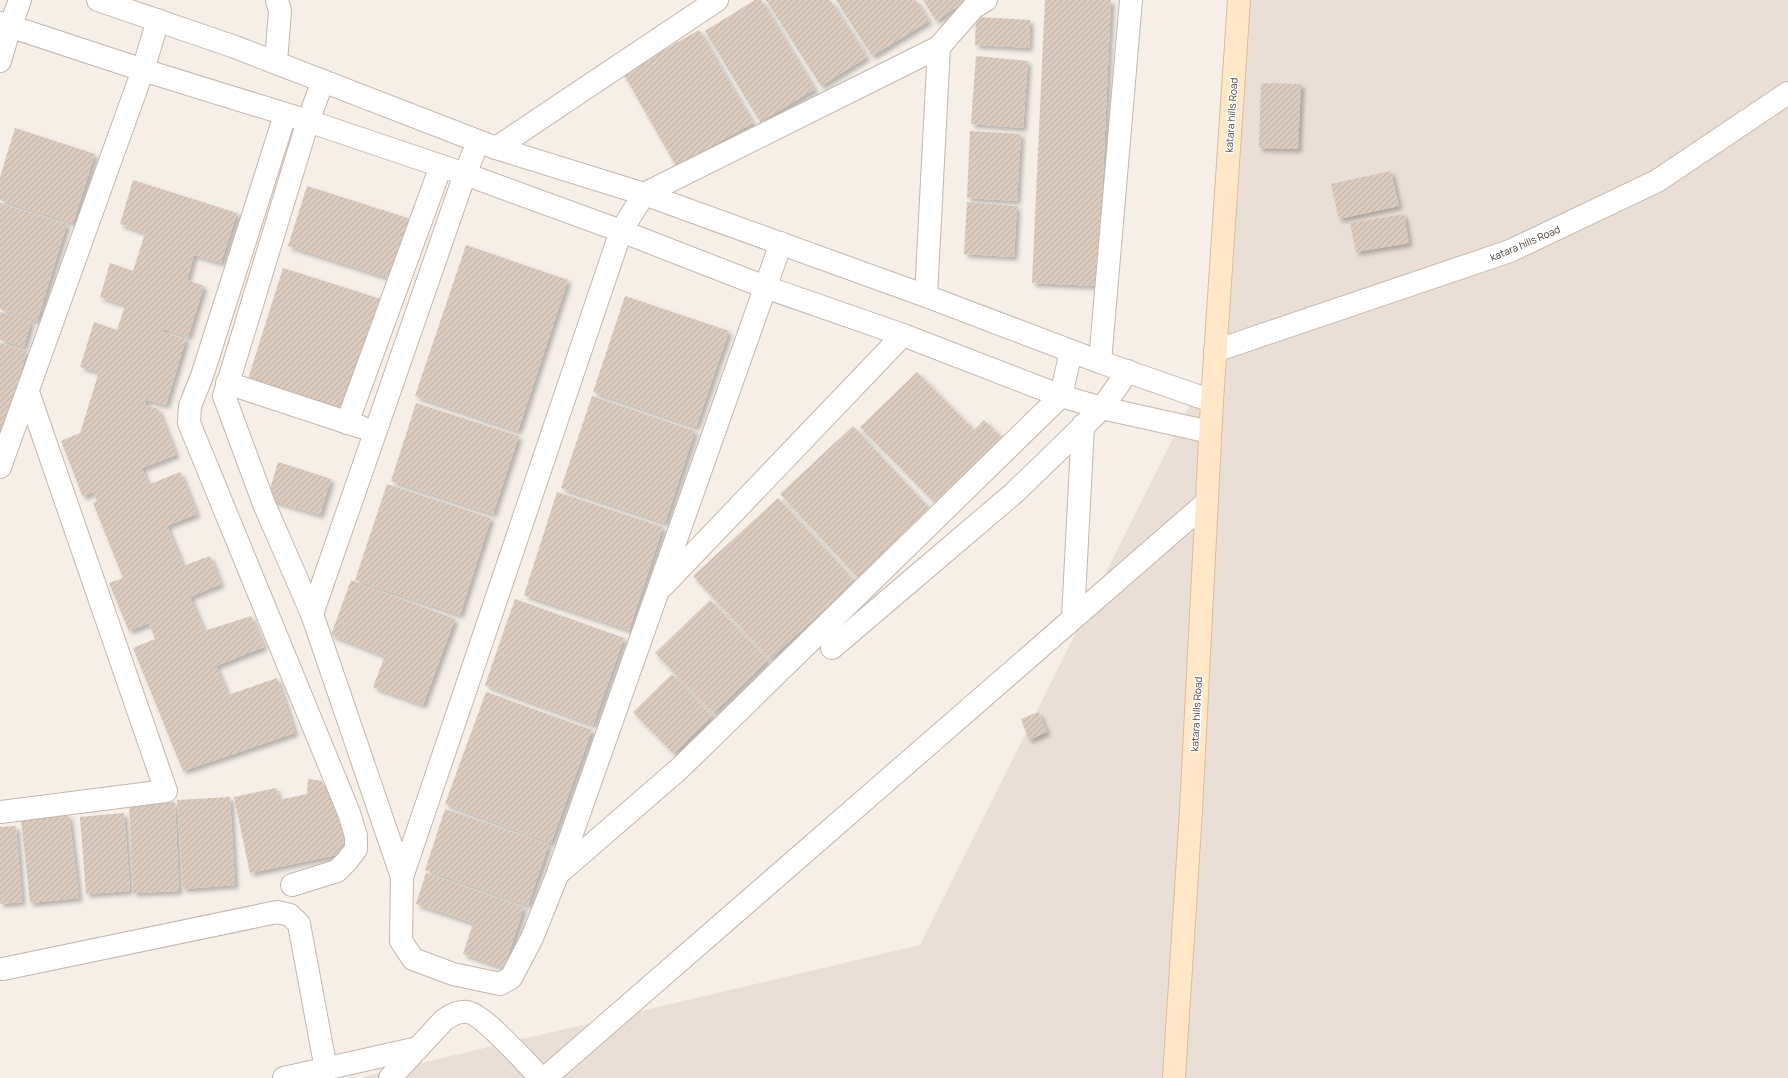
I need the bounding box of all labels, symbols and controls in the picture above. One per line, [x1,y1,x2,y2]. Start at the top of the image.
street label: katara hills Road [1221,77,1241,153]
street label: katara hills Road [1488,222,1562,264]
street label: katara hills Road [1187,676,1205,752]

